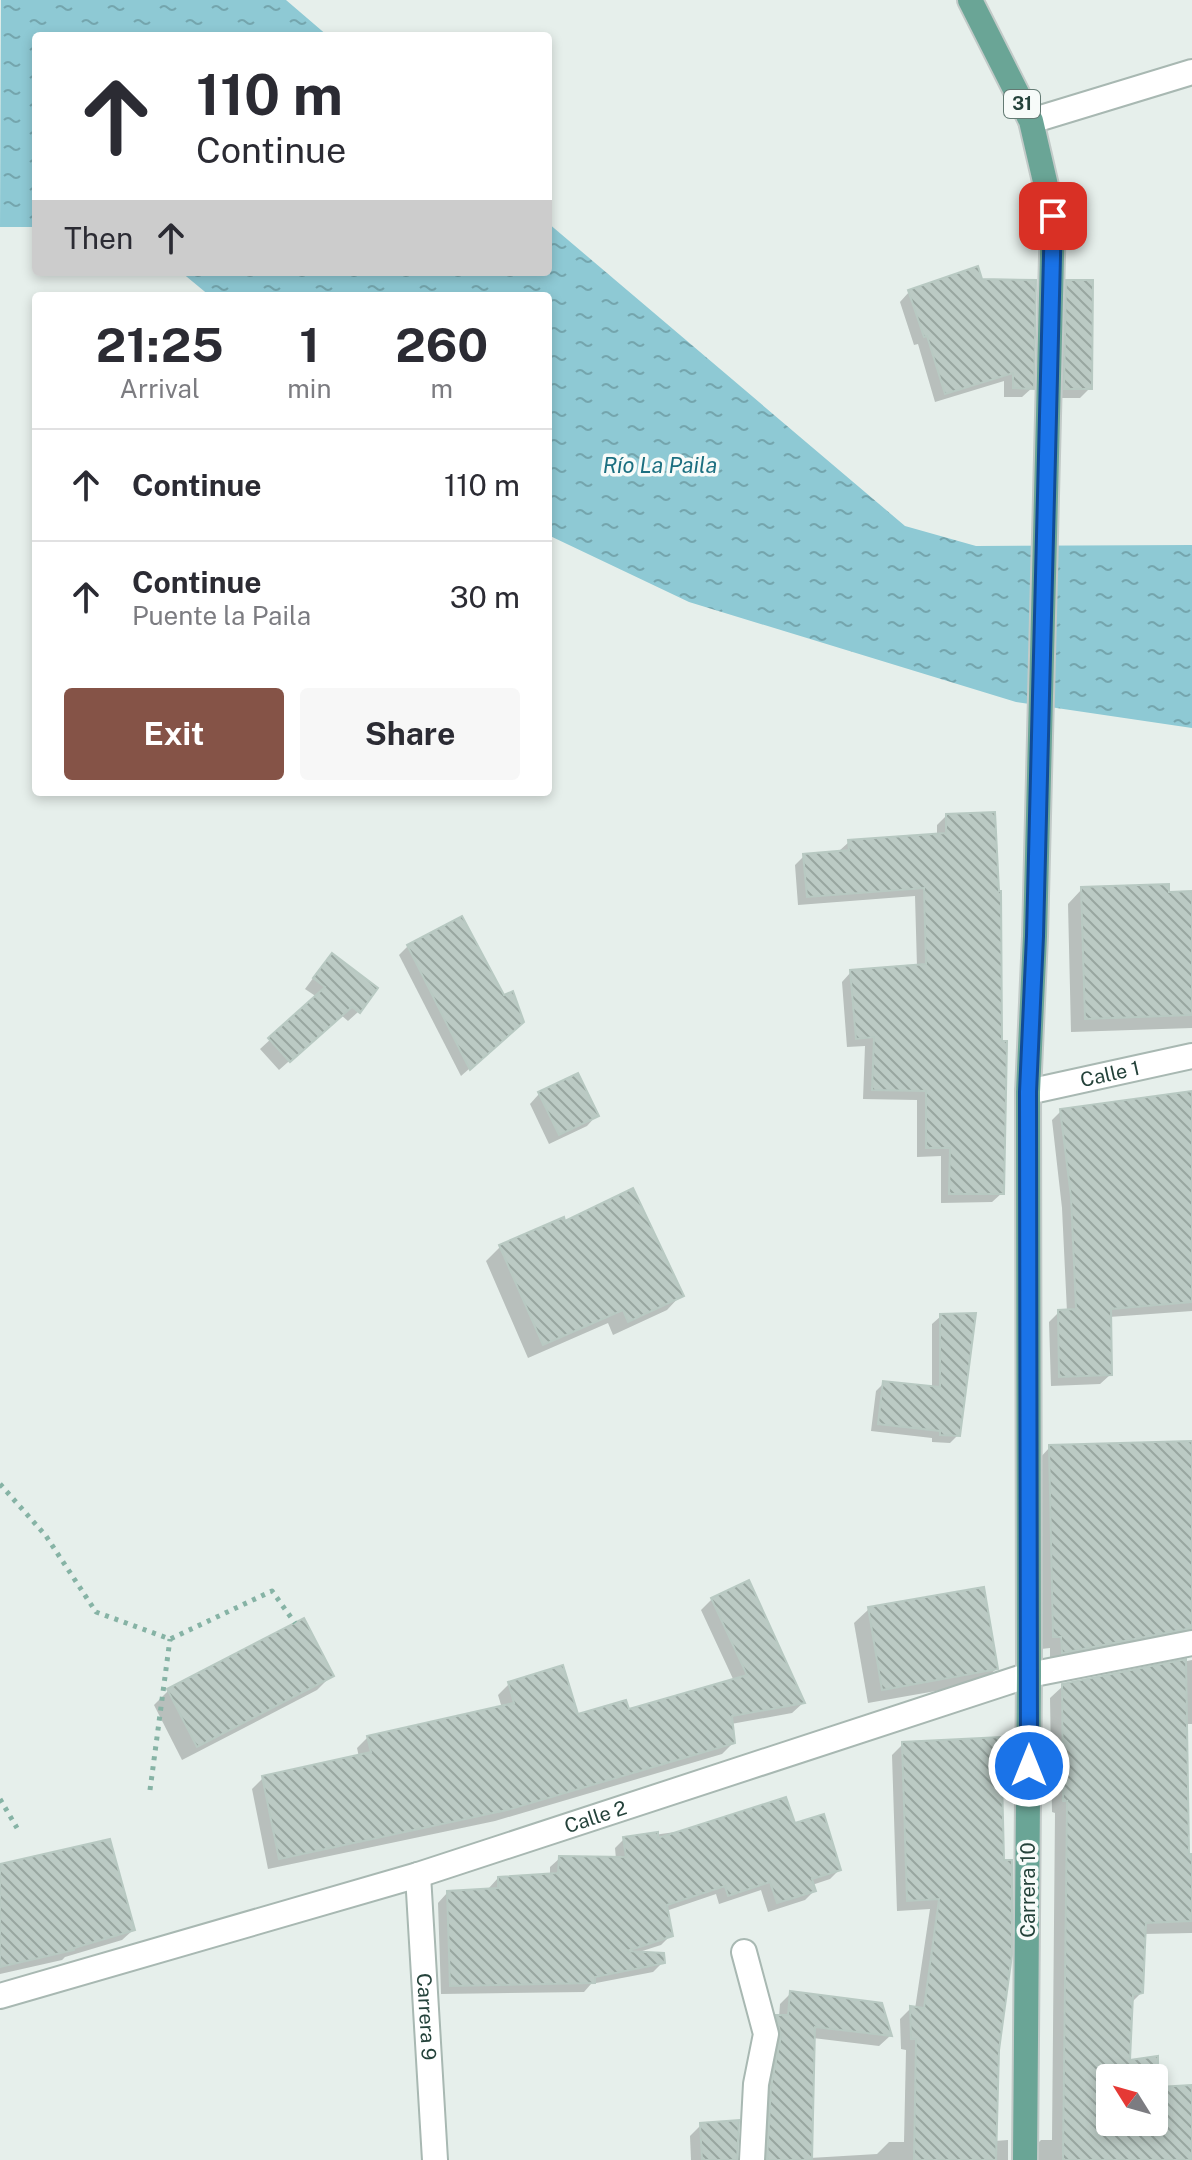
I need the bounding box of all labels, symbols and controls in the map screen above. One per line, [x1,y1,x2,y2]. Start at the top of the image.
text: 110 m [196,62,343,128]
icon: ahead [64,64,168,168]
road number: 31 [1004,90,1040,118]
text: Continue [196,129,346,171]
pin [1019,182,1087,250]
icon: arrive [1031,194,1075,238]
icon: ahead [149,216,193,260]
text: Then [64,220,133,256]
text: 21:25 [96,316,224,373]
text: 1 [299,316,320,373]
text: 260 [395,316,488,373]
text: Arrival [120,373,200,404]
text: min [287,373,331,404]
text: m [430,373,453,404]
water label: Río La Paila [603,452,717,478]
icon: ahead [64,463,108,507]
text: Continue [132,467,262,503]
text: 110 m [444,467,520,503]
text: Continue [132,564,262,600]
icon: ahead [64,575,108,619]
text: 30 m [450,579,520,615]
text: Puente la Paila [132,600,311,631]
button: Exit [64,688,284,780]
button: Share [300,688,520,780]
street label: Calle 1 [1078,1056,1142,1092]
position arrow [987,1724,1071,1808]
street label: Calle 2 [561,1796,630,1838]
street label: Carrera 10 [1016,1842,1040,1938]
street label: Carrera 9 [412,1972,441,2061]
north arrow [1096,2064,1168,2136]
map controls [1096,2064,1168,2136]

